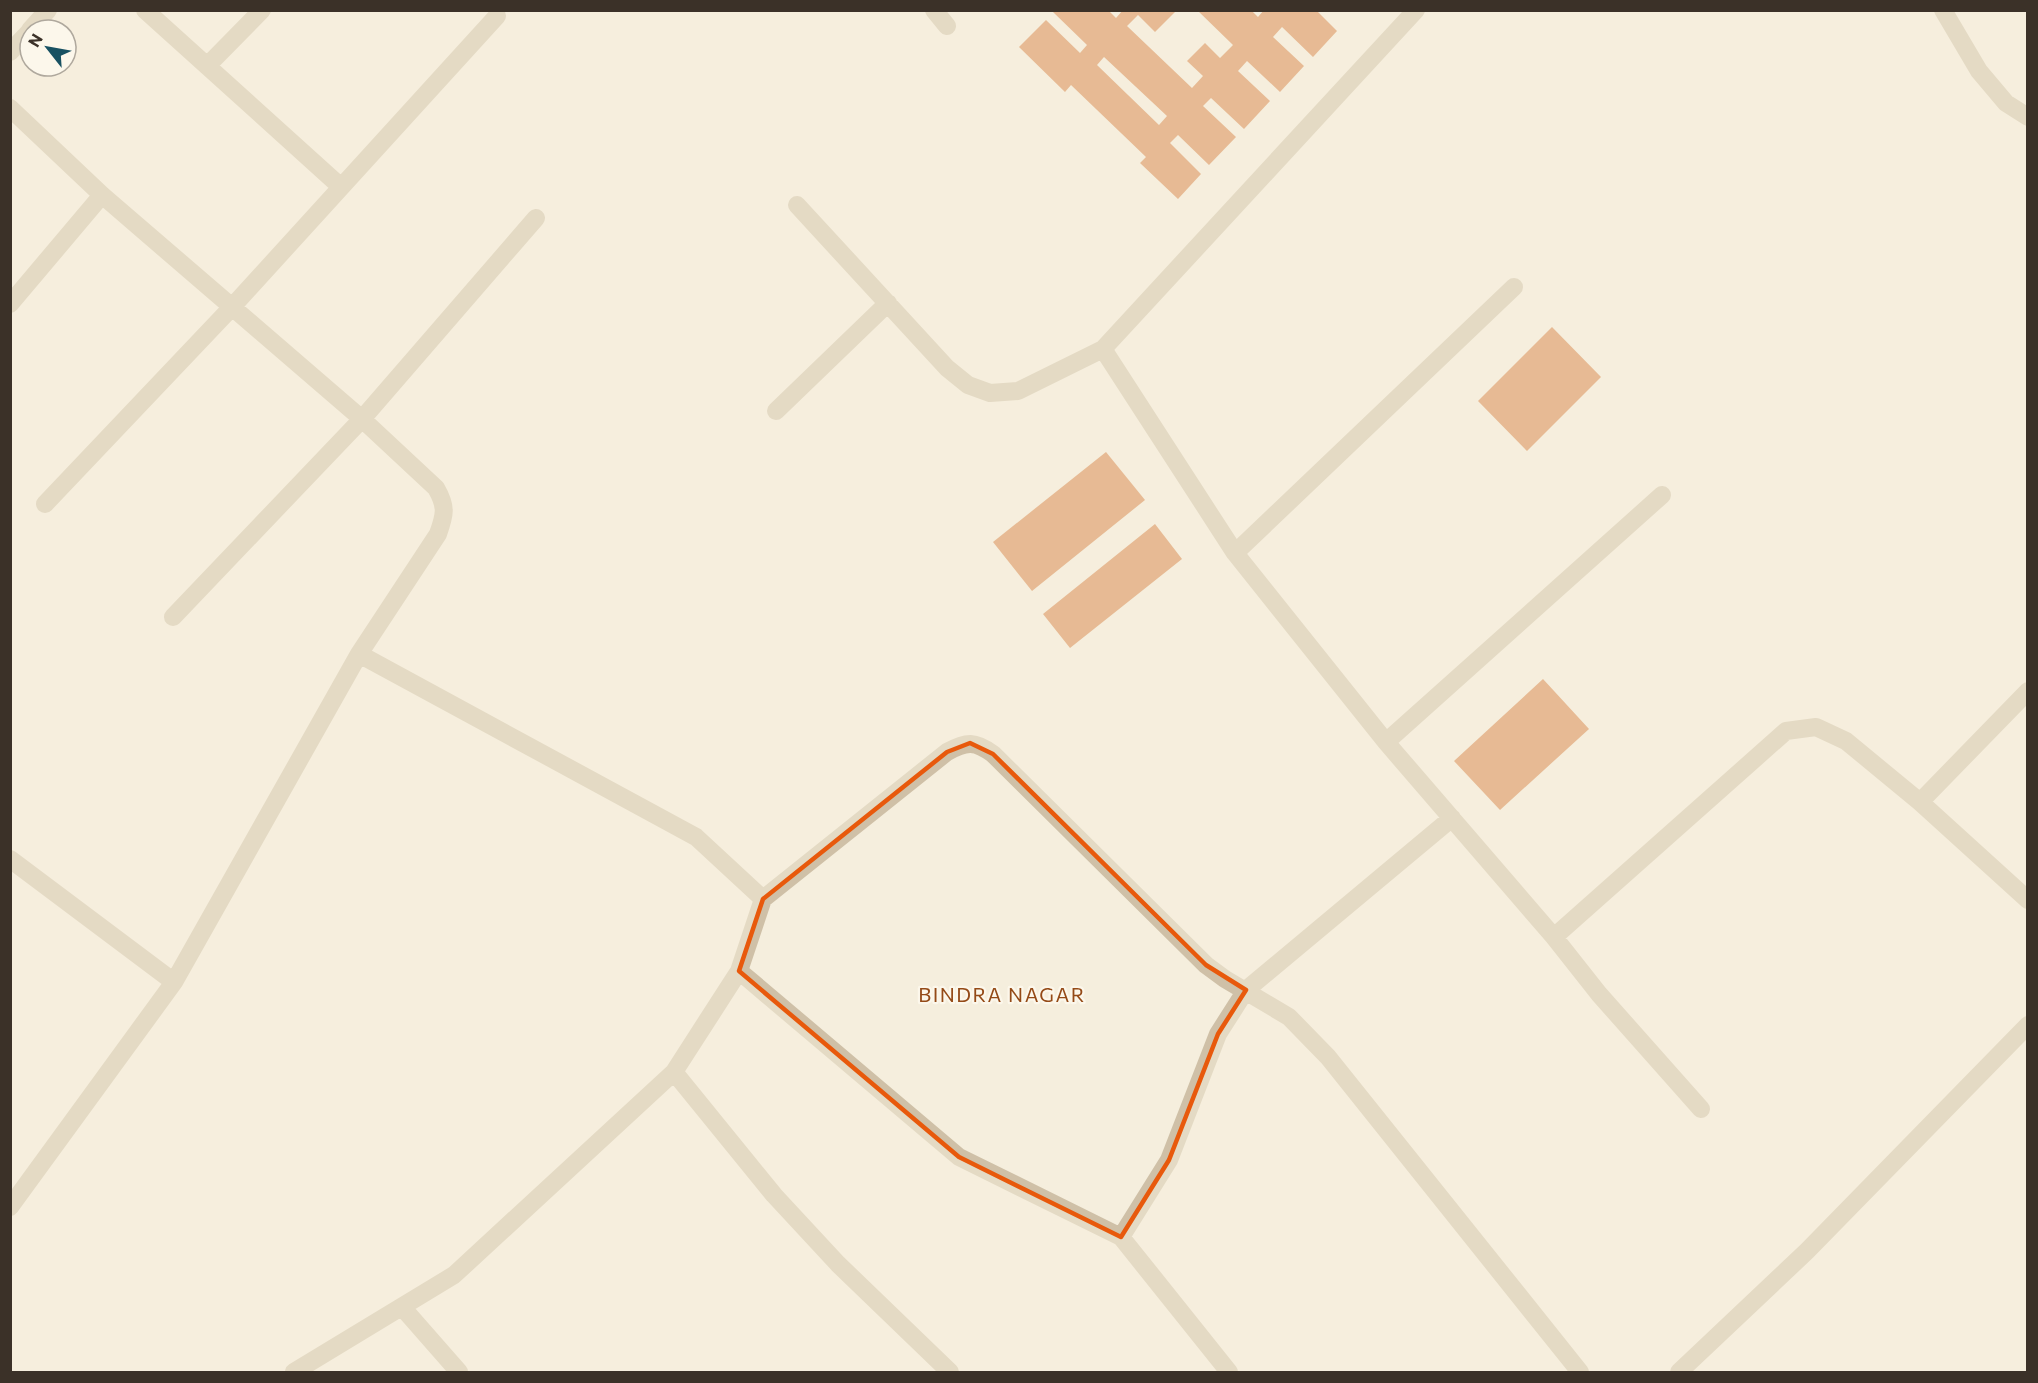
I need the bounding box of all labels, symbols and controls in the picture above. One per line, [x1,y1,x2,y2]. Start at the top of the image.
north arrow [18,18,78,78]
text: N [23,30,46,50]
district label: BINDRA NAGAR [918,982,1086,1006]

